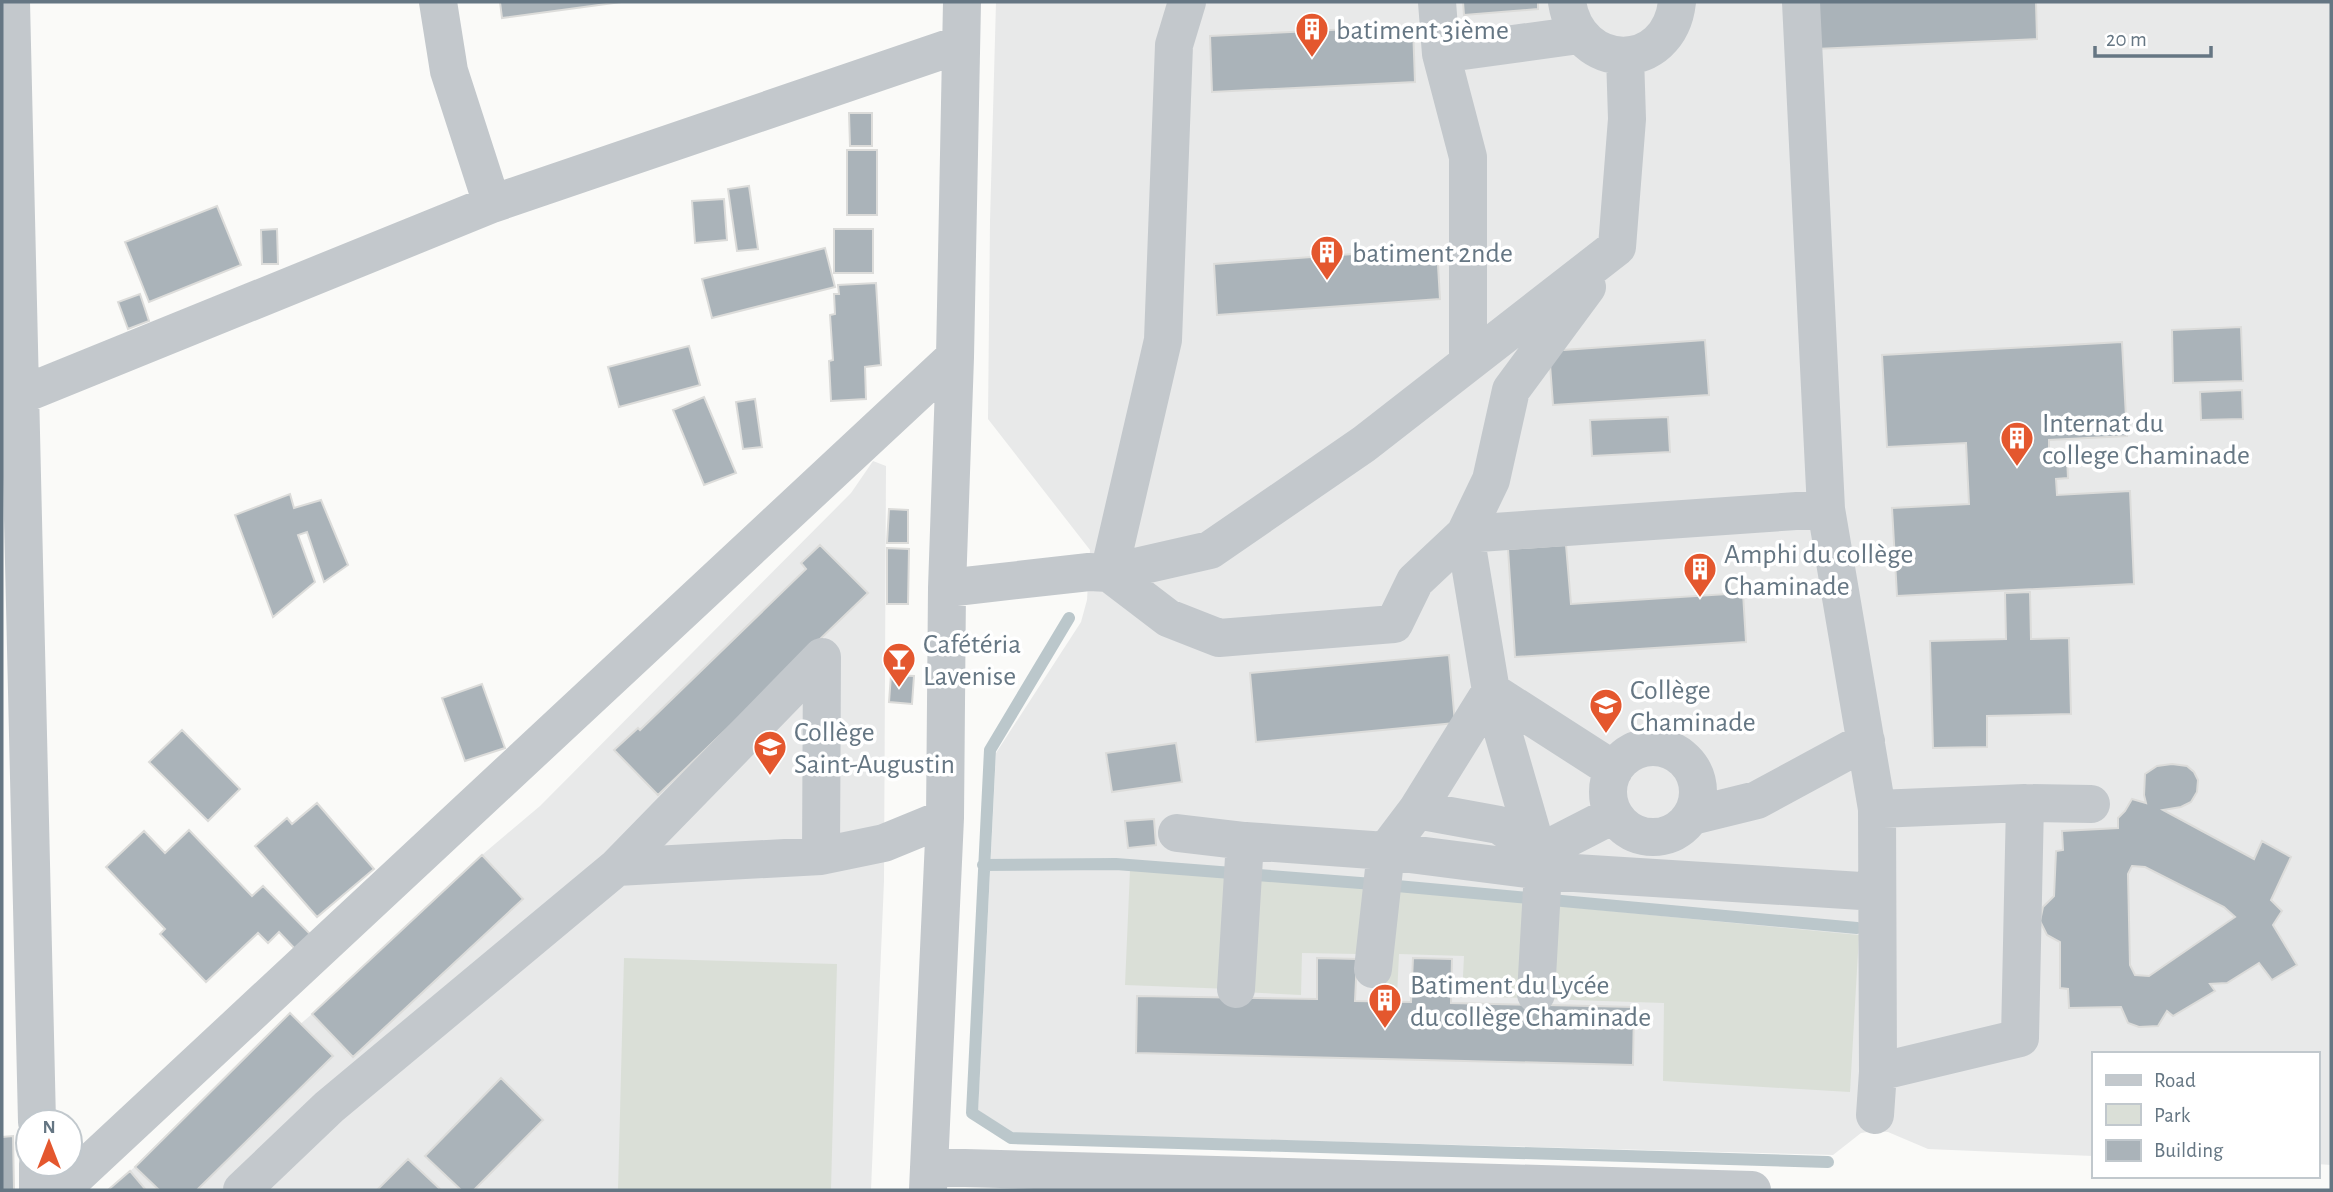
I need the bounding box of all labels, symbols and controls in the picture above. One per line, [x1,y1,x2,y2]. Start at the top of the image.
building icon: batiment 3ième [1293,10,1331,59]
scale bar [2095,14,2210,58]
place label: batiment 3ième [1336,17,1509,45]
text: 20 m [2106,29,2147,50]
building icon: batiment 2nde [1308,233,1346,282]
place label: batiment 2nde [1352,240,1513,268]
place label: Internat du college Chaminade [2042,410,2250,470]
building icon: Internat du college Chaminade [1998,419,2036,468]
place label: Amphi du collège Chaminade [1724,541,1913,601]
building icon: Amphi du collège Chaminade [1681,550,1719,599]
place label: Cafétéria Lavenise [923,631,1021,691]
bar icon: Cafétéria Lavenise [880,640,918,689]
place label: Collège Chaminade [1630,677,1756,737]
school or university icon: Collège Chaminade [1587,686,1625,735]
place label: Collège Saint-Augustin [794,719,955,779]
school or university icon: Collège Saint-Augustin [751,728,789,777]
place label: Batiment du Lycée du collège Chaminade [1410,972,1651,1032]
building icon: Batiment du Lycée du collège Chaminade [1366,981,1404,1030]
legend [2092,1052,2319,1178]
text: Road [2154,1070,2196,1091]
text: Park [2154,1105,2191,1126]
north arrow [14,1108,84,1178]
text: N [42,1118,56,1137]
text: Building [2154,1140,2224,1161]

